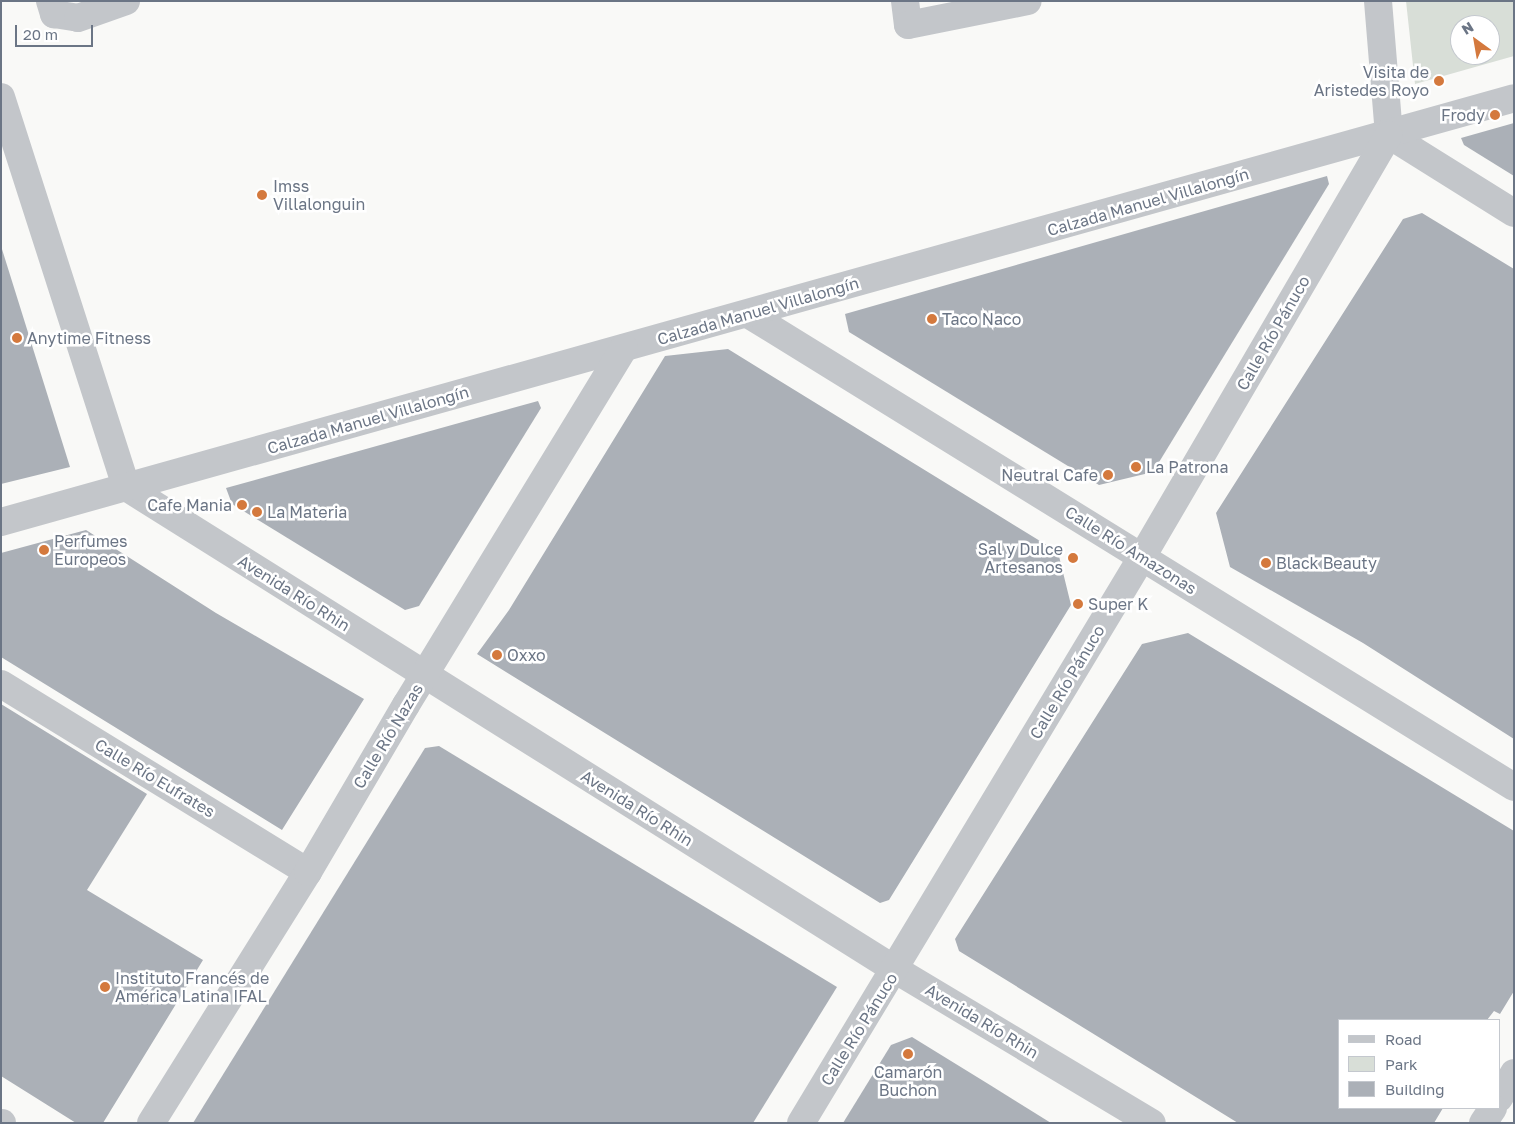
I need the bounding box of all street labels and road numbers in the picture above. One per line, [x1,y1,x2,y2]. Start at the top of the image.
street label: Calzada Manuel Villalongín [1045,164,1251,240]
street label: Calle Río Pánuco [1232,272,1314,394]
street label: Calzada Manuel Villalongín [655,273,861,349]
street label: Calzada Manuel Villalongín [265,382,471,458]
street label: Calle Río Amazonas [1062,502,1200,598]
street label: Avenida Río Rhin [235,551,353,635]
street label: Calle Río Pánuco [1025,622,1109,742]
street label: Calle Río Nazas [349,680,427,792]
street label: Calle Río Eufrates [92,735,218,821]
street label: Avenida Río Rhin [578,766,696,850]
street label: Calle Río Pánuco [817,969,901,1089]
street label: Avenida Río Rhin [922,980,1042,1062]

